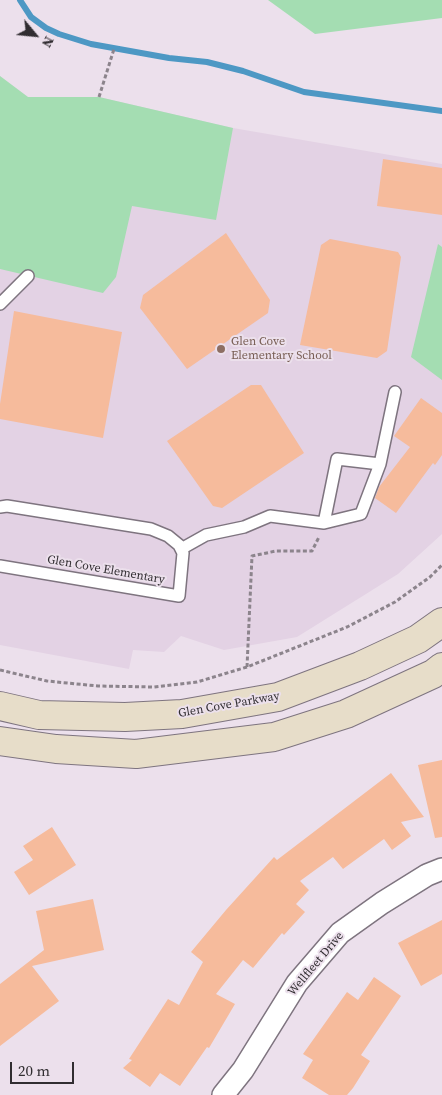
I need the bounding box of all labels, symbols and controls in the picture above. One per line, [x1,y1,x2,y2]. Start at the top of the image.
north arrow [10,10,60,60]
text: N [37,33,59,51]
place label: Glen Cove Elementary School [231,335,332,363]
marker: Glen Cove Elementary School [215,343,227,355]
street label: Glen Cove Elementary [46,553,166,587]
street label: Glen Cove Parkway [177,689,281,721]
street label: Wellfleet Drive [285,929,347,999]
scale bar [12,1052,76,1084]
text: 20 m [18,1060,50,1081]

